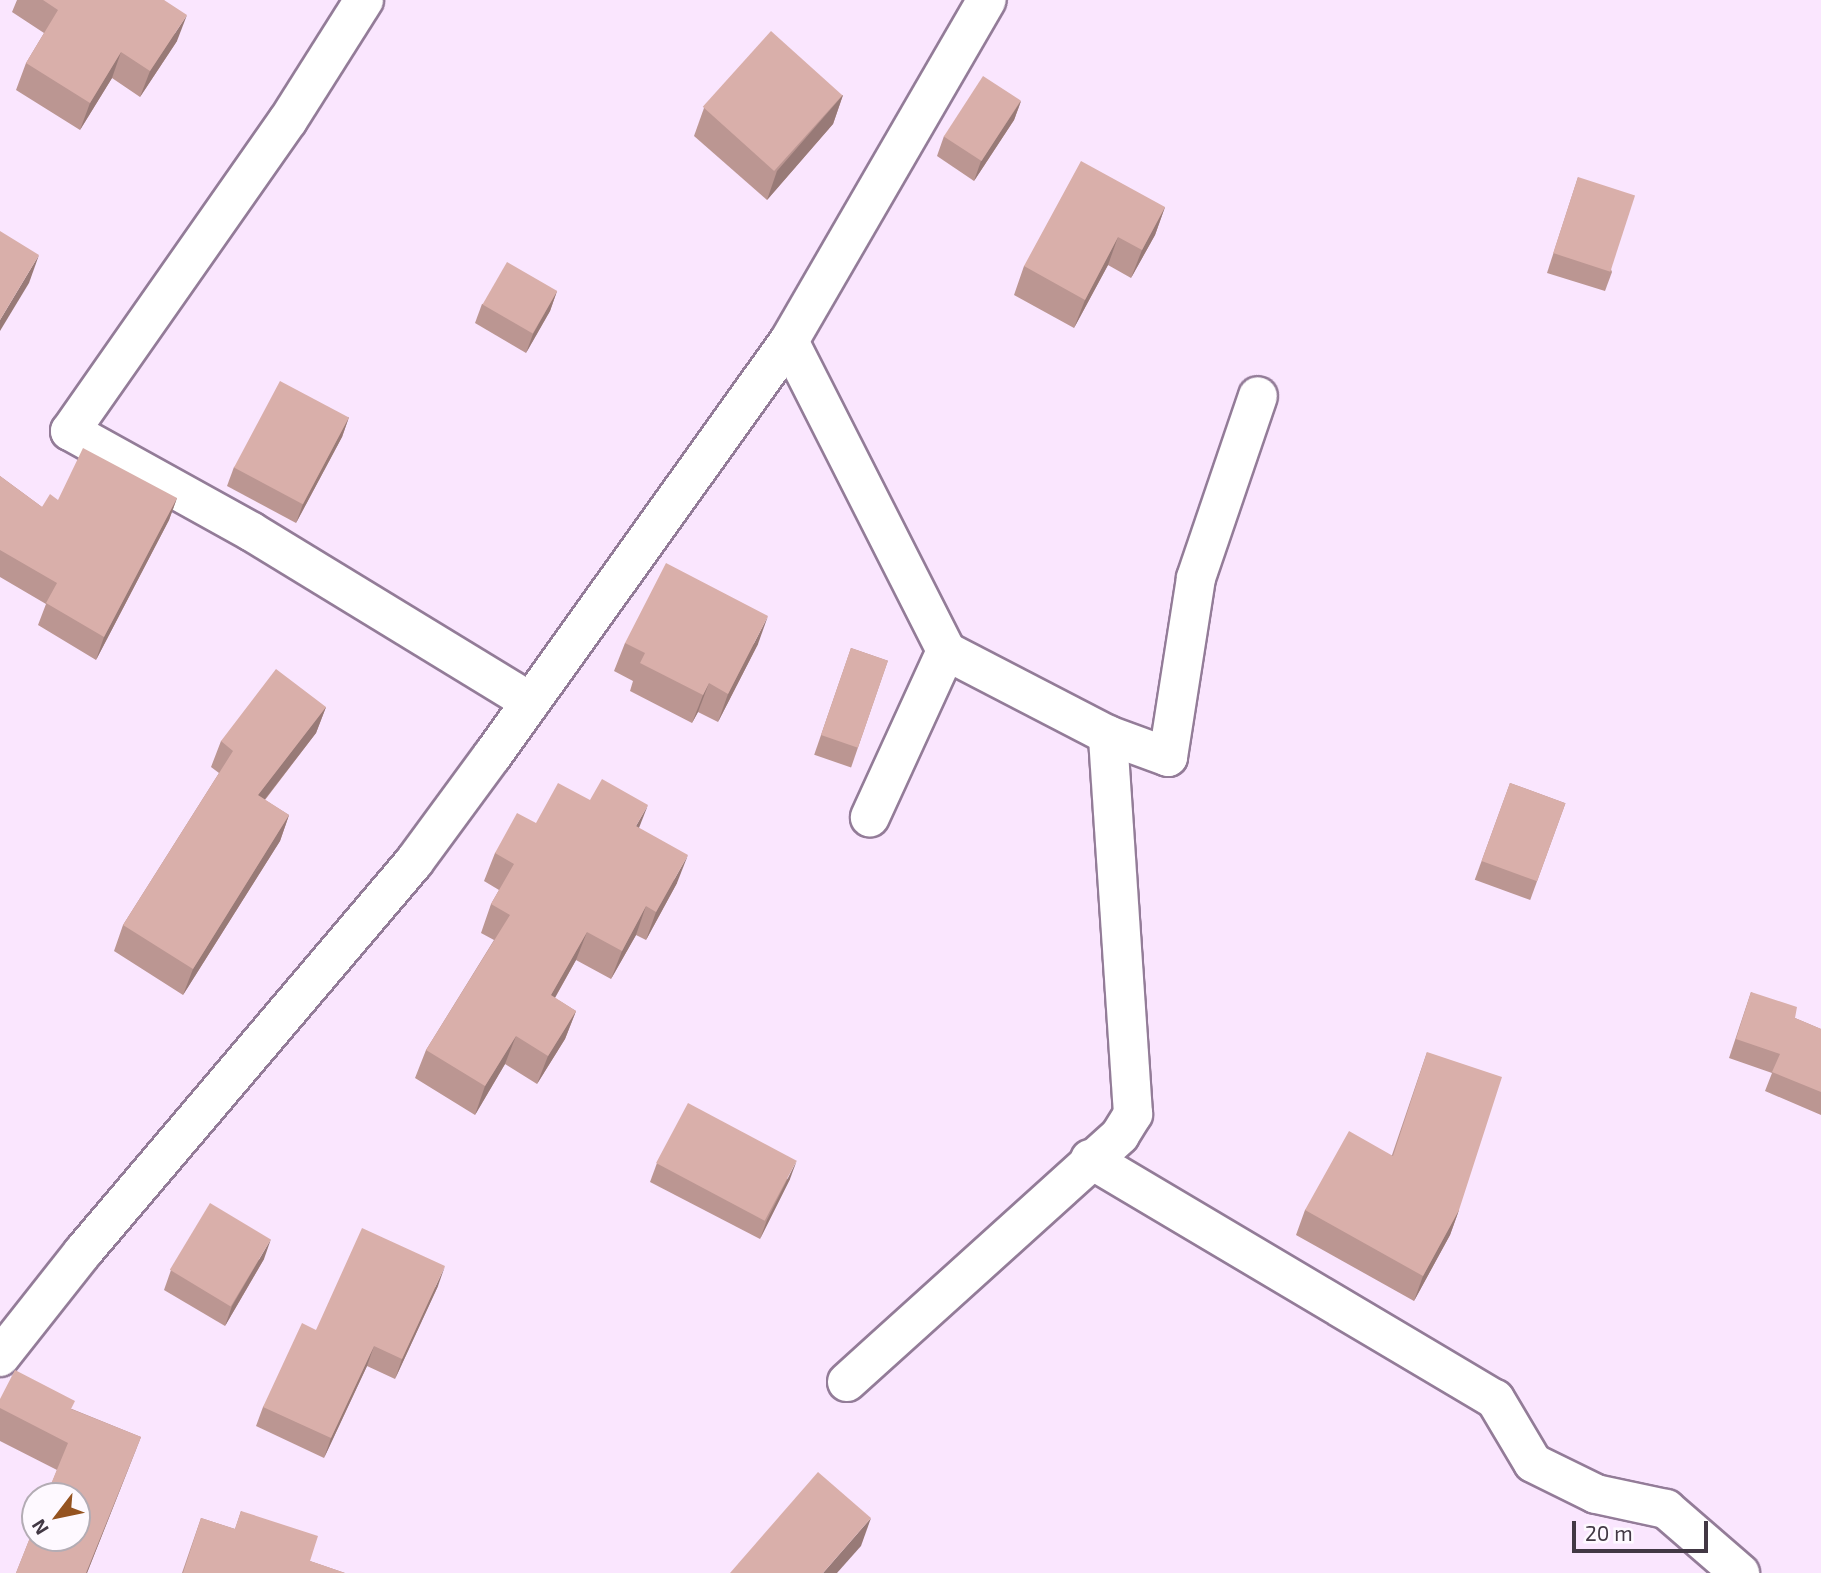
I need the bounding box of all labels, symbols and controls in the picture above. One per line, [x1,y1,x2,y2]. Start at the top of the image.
north arrow [21,1482,91,1552]
scale bar [1576,1506,1713,1550]
text: N [26,1515,53,1539]
text: 20 m [1585,1520,1633,1545]

